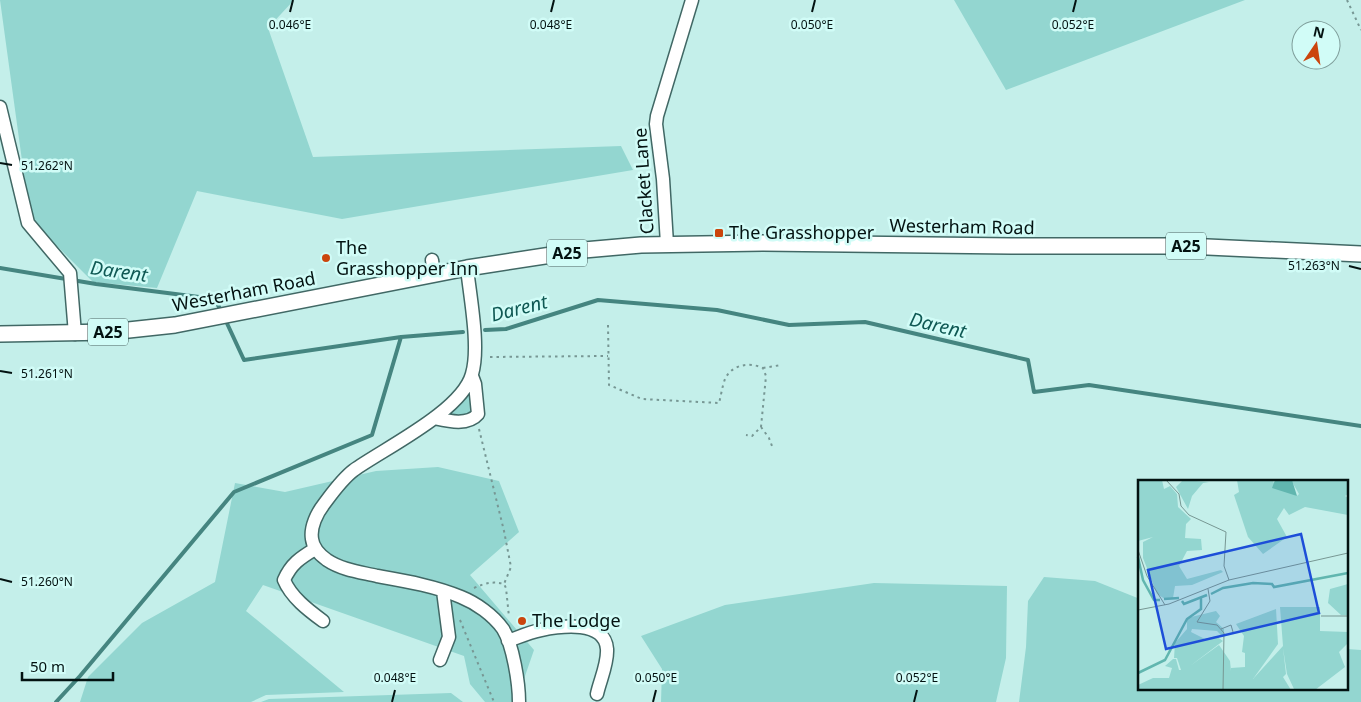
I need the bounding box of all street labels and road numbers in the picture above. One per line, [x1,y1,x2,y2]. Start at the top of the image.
street label: Clacket Lane [627,127,659,235]
street label: Westerham Road [889,213,1035,239]
road number: A25 [1166,232,1206,260]
road number: A25 [547,240,587,266]
street label: Westerham Road [170,265,317,317]
road number: A25 [88,318,128,346]

